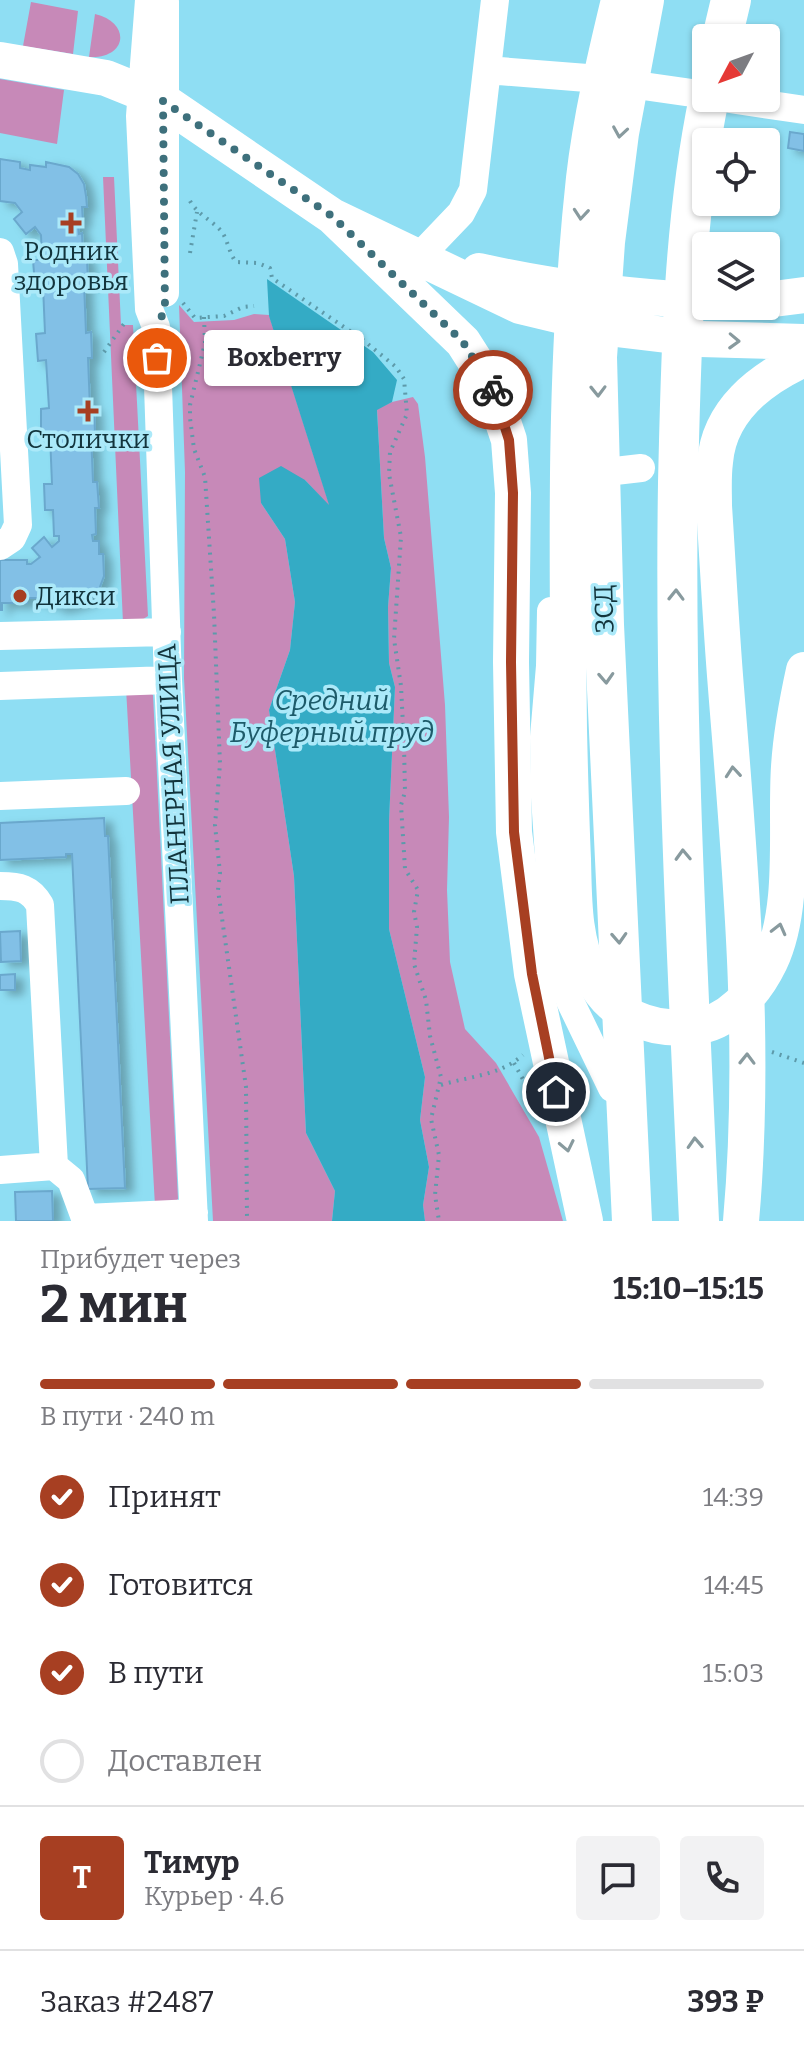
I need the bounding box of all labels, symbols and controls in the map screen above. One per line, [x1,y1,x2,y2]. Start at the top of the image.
north arrow [692,24,780,112]
map controls [692,24,780,320]
one-way arrow [612,125,629,139]
button: locate [692,128,780,216]
one-way arrow [573,208,590,221]
marker: Родник здоровья [62,214,80,232]
button: layers [692,232,780,320]
place label: Родник здоровья [14,236,128,297]
pin [123,324,191,392]
callout: Boxberry [205,330,365,386]
one-way arrow [728,332,741,349]
icon: bag [135,336,179,380]
text: Boxberry [227,342,341,373]
courier [453,350,533,430]
icon: bike [471,368,515,412]
one-way arrow [590,385,607,398]
marker: Столички [79,402,97,420]
place label: Столички [26,424,150,455]
place label: Дикси [36,581,116,612]
street label: ЗСД [588,584,621,634]
marker: Дикси [11,587,29,605]
one-way arrow [667,588,685,601]
street label: ПЛАНЕРНАЯ УЛИЦА [151,642,196,905]
one-way arrow [598,672,615,685]
water label: Средний Буферный пруд [230,684,434,749]
one-way arrow [725,765,742,778]
one-way arrow [674,848,692,861]
one-way arrow [770,923,787,937]
one-way arrow [610,932,627,945]
one-way arrow [738,1052,756,1065]
pin [522,1058,590,1126]
icon: home [534,1070,578,1114]
one-way arrow [687,1136,704,1149]
one-way arrow [558,1138,575,1152]
text: Прибудет через [40,1244,241,1275]
text: 15:10–15:15 [613,1271,764,1307]
text: 2 мин [40,1273,188,1336]
text: В пути · 240 m [40,1401,215,1432]
icon: check [40,1475,84,1519]
text: Принят [108,1479,221,1515]
text: 14:39 [703,1482,764,1513]
icon: check [40,1563,84,1607]
text: Готовится [108,1567,253,1603]
text: 14:45 [704,1570,764,1601]
icon: check [40,1651,84,1695]
text: В пути [108,1655,204,1691]
text: 15:03 [703,1658,764,1689]
text: Доставлен [108,1743,262,1779]
button: chat [576,1836,660,1920]
button: phone [680,1836,764,1920]
text: Тимур [144,1845,239,1881]
text: Т [73,1860,91,1896]
text: Курьер · 4.6 [144,1881,284,1912]
text: Заказ #2487 [40,1984,214,2020]
text: 393 ₽ [687,1984,764,2020]

